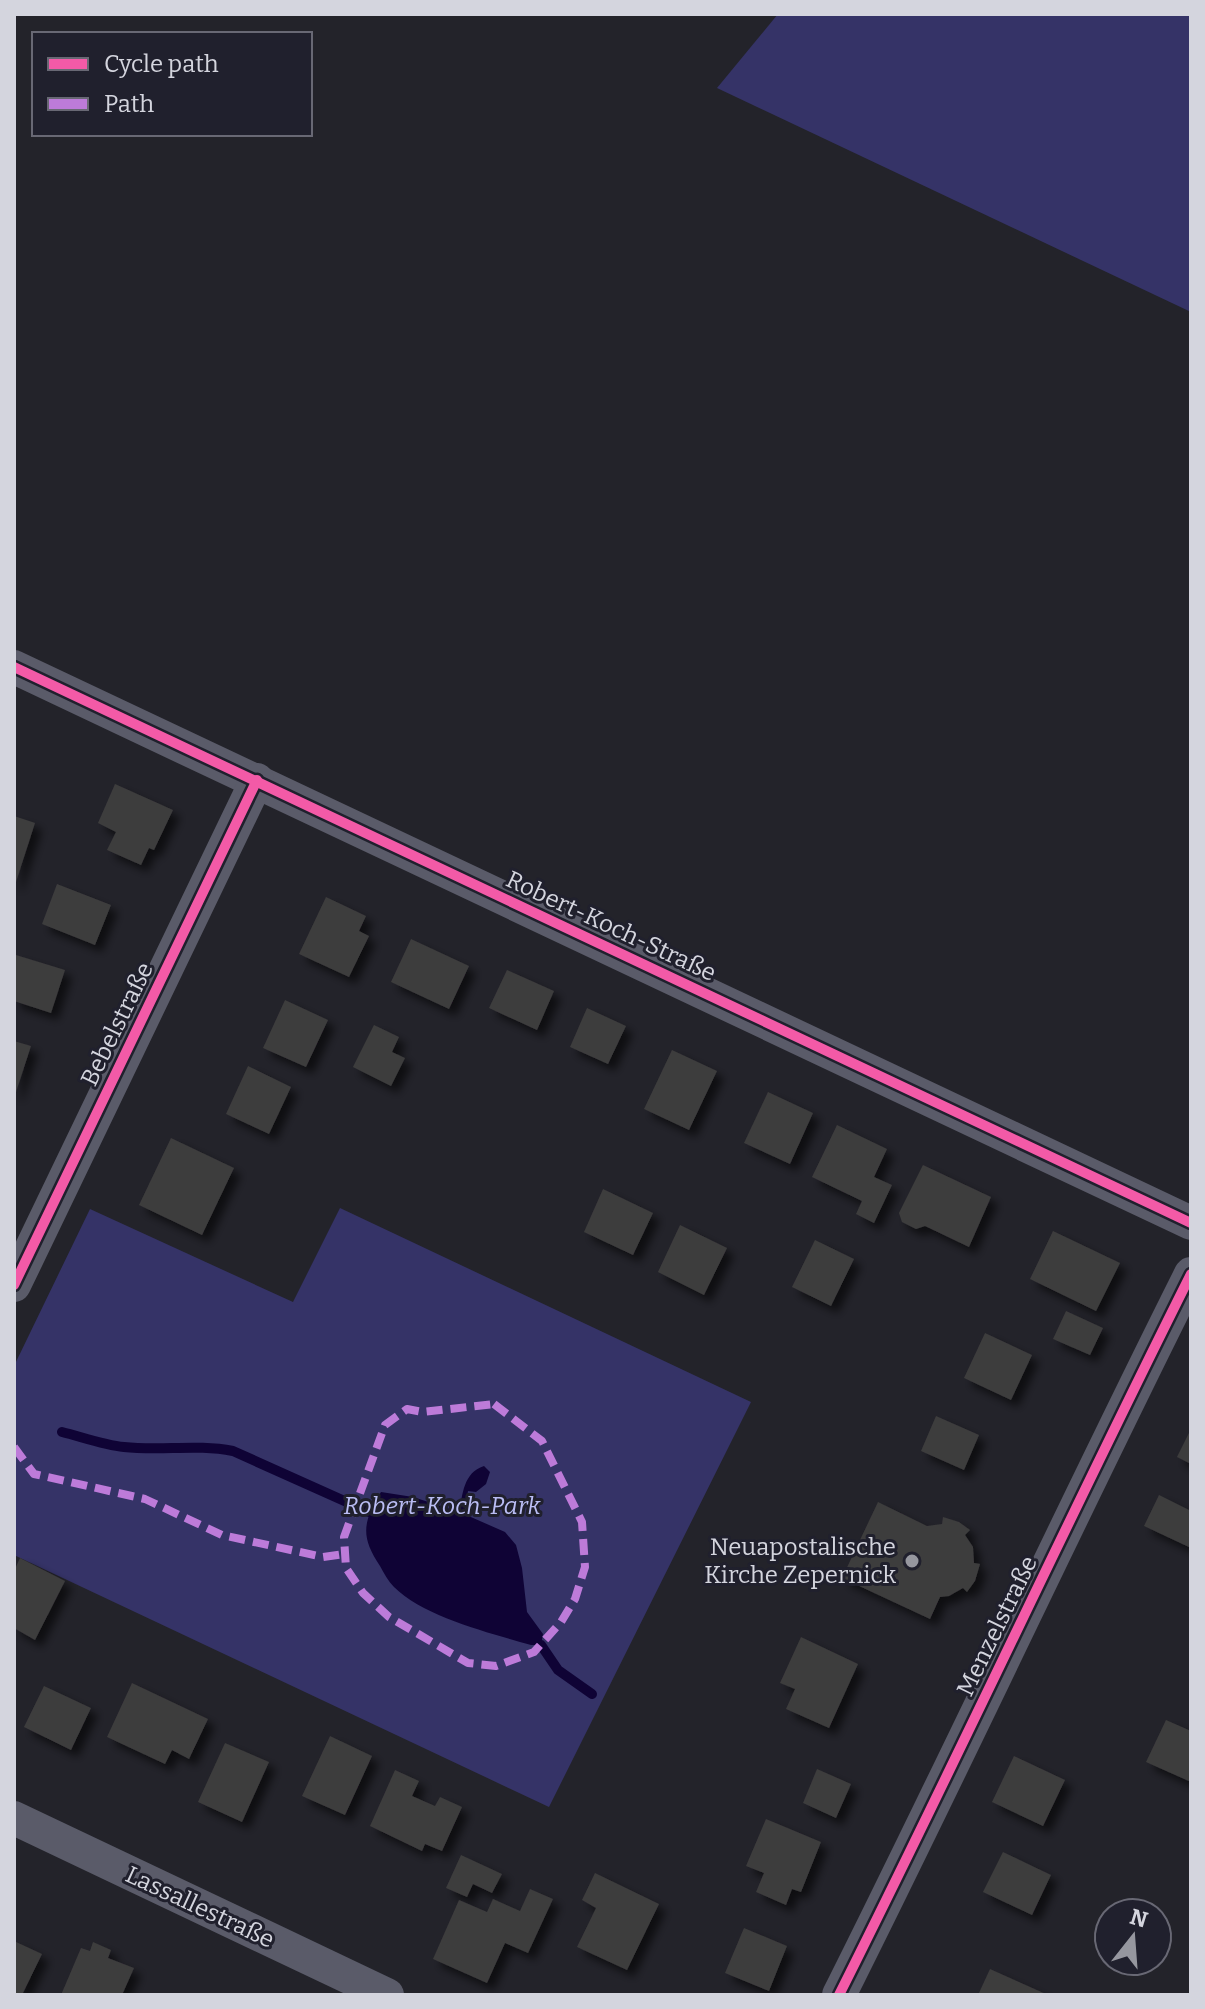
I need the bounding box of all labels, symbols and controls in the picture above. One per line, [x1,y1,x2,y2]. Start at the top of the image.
legend [32,32,312,136]
text: Cycle path [104,50,219,78]
text: Path [104,90,154,118]
street label: Robert-Koch-Straße [502,865,720,987]
street label: Bebelstraße [75,958,159,1090]
park label: Robert-Koch-Park [344,1492,541,1520]
place label: Neuapostalische Kirche Zepernick [704,1533,896,1589]
street label: Menzelstraße [951,1551,1043,1701]
marker: Neuapostalische Kirche Zepernick [903,1552,921,1570]
street label: Lassallestraße [121,1860,279,1954]
north arrow [1093,1897,1173,1977]
text: N [1127,1903,1151,1934]

